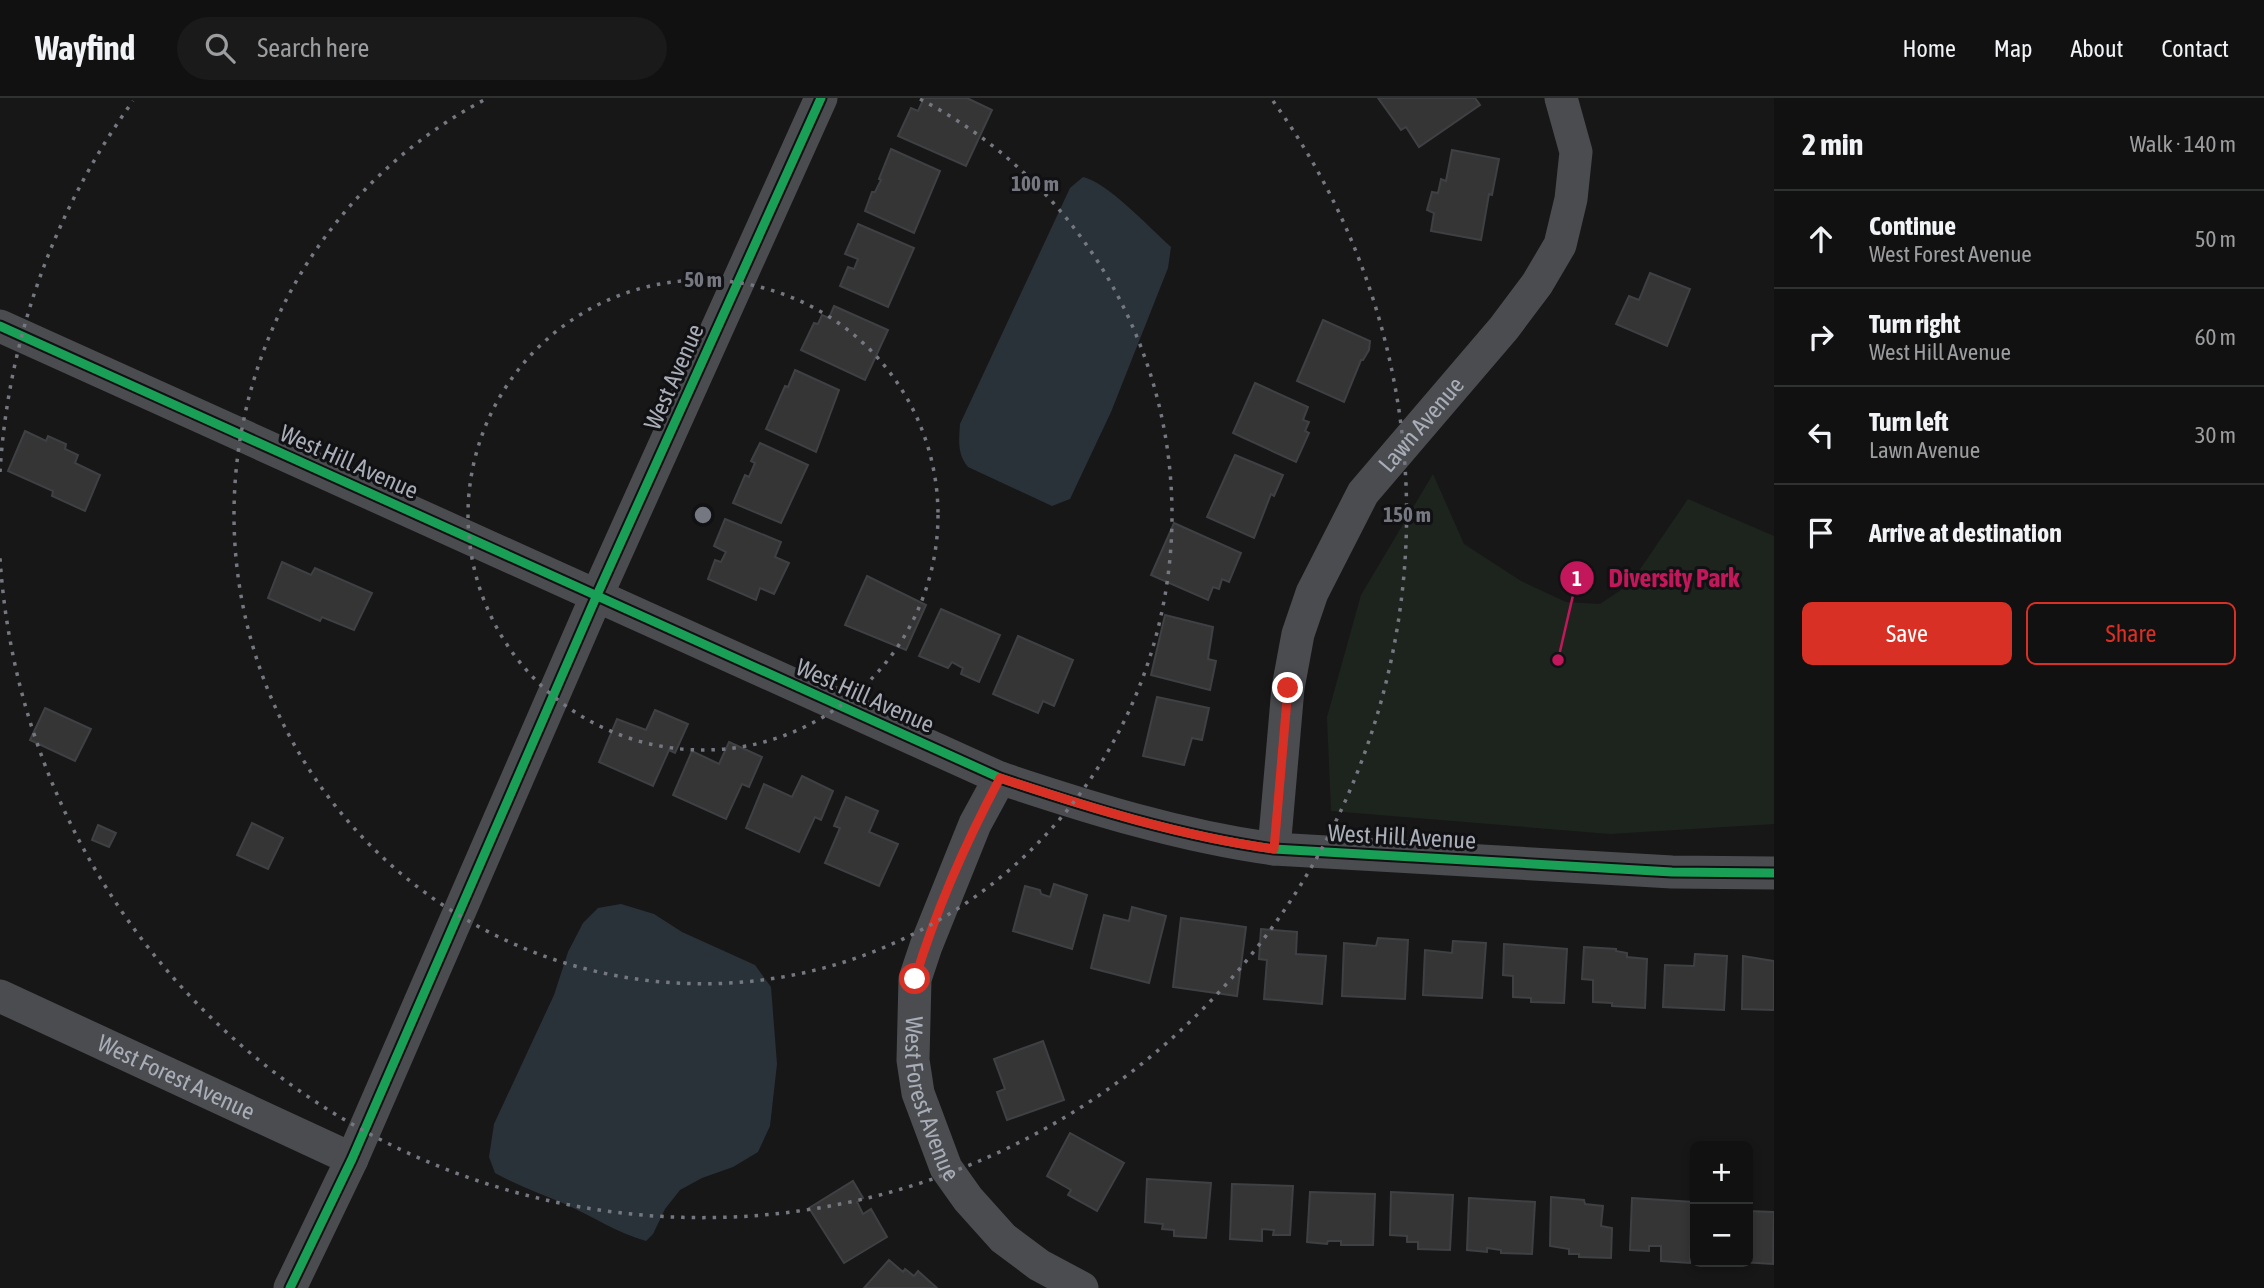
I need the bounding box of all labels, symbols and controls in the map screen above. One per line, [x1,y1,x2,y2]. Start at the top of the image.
search box [177,17,667,80]
text: Wayfind [35,29,135,67]
icon: search [201,29,239,67]
text: Search here [257,33,369,63]
text: Home [1902,35,1956,62]
text: Map [1994,35,2032,62]
text: About [2070,35,2123,62]
text: Contact [2161,35,2229,62]
text: 2 min [1802,127,1863,161]
text: Walk · 140 m [2130,131,2236,157]
text: 100 m [1011,171,1059,195]
text: Continue [1869,211,1956,241]
icon: ahead [1802,220,1840,258]
text: 50 m [2195,226,2236,252]
text: West Forest Avenue [1869,241,2032,267]
text: 50 m [684,267,722,291]
text: Turn right [1869,309,1960,339]
icon: right [1802,318,1840,356]
street label: West Avenue [638,320,709,434]
text: 60 m [2195,324,2236,350]
text: West Hill Avenue [1869,339,2011,365]
street label: Lawn Avenue [1373,371,1469,477]
text: Turn left [1869,407,1949,437]
icon: left [1802,416,1840,454]
street label: West Hill Avenue [276,419,422,504]
text: 30 m [2195,422,2236,448]
text: Lawn Avenue [1869,437,1980,463]
text: 150 m [1383,502,1431,526]
centre of rings [691,503,715,527]
icon: arrive [1802,514,1840,552]
text: Arrive at destination [1869,518,2062,548]
callout: Diversity Park [1560,555,1754,602]
text: Diversity Park [1609,563,1740,593]
text: 1 [1572,566,1582,590]
button: Save [1802,602,2012,665]
button: Share [2026,602,2236,665]
street label: West Hill Avenue [792,653,938,738]
route end [1272,672,1303,703]
street label: West Hill Avenue [1327,819,1477,854]
route start [899,963,930,994]
street label: West Forest Avenue [900,1016,965,1186]
street label: West Forest Avenue [93,1029,259,1125]
map controls [1690,1141,1753,1267]
button: + [1690,1141,1753,1204]
button: − [1690,1204,1753,1267]

